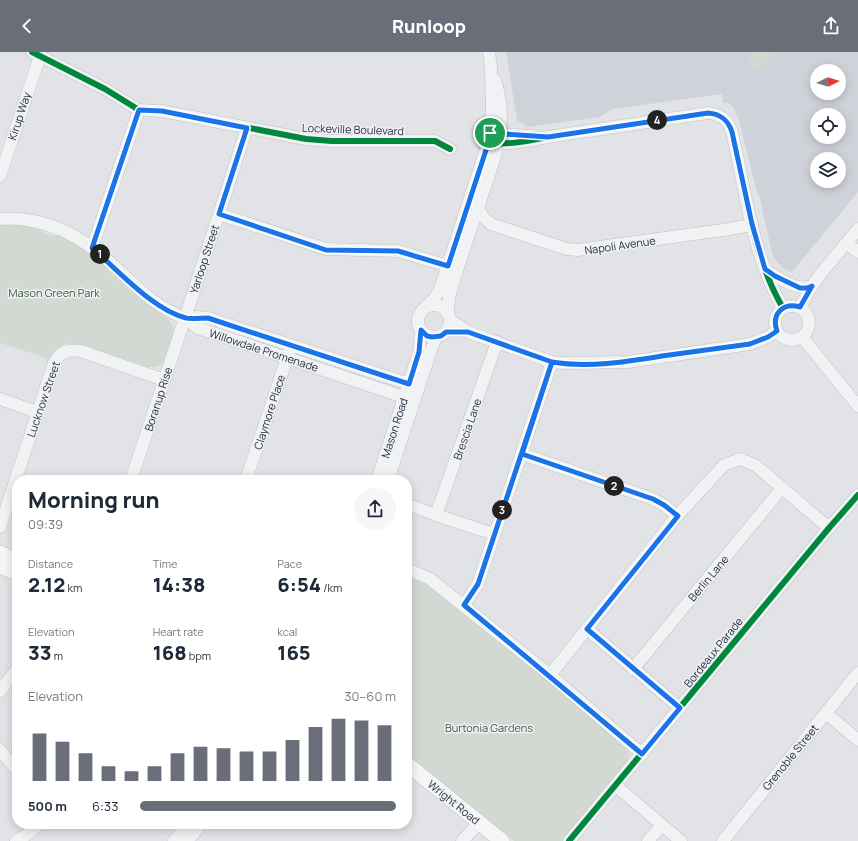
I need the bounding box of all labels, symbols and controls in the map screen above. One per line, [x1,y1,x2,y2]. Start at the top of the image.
text: Runloop [392,14,466,38]
icon: back [16,15,38,37]
icon: share [820,15,842,37]
north arrow [810,64,846,100]
map controls [810,64,846,188]
street label: Kirup Way [4,90,34,142]
button: locate [810,108,846,144]
pin: 4 [647,110,667,130]
text: 4 [654,112,660,127]
pin [473,116,507,150]
street label: Lockeville Boulevard [302,120,404,138]
icon: arrive [479,122,501,144]
button: layers [810,152,846,188]
street label: Yarloop Street [186,222,222,296]
street label: Napoli Avenue [583,233,657,257]
pin: 1 [90,244,110,264]
text: 1 [98,246,102,261]
park label: Mason Green Park [8,285,100,300]
street label: Willowdale Promenade [207,325,321,375]
street label: Lucknow Street [23,359,63,439]
street label: Boranup Rise [141,364,176,433]
street label: Claymore Place [250,372,288,451]
street label: Mason Road [377,396,411,460]
street label: Brescia Lane [449,396,485,462]
pin: 2 [604,476,624,496]
text: 2 [611,478,617,493]
text: Morning run [28,485,159,515]
button: share [354,488,396,530]
pin: 3 [492,500,512,520]
text: 3 [499,502,505,517]
text: 09:39 [28,515,63,533]
street label: Berlin Lane [684,551,732,604]
text: Distance [28,556,73,571]
text: Time [153,556,178,571]
text: Pace [277,556,302,571]
text: 2.12 [28,571,65,598]
text: 14:38 [153,571,205,598]
text: 6:54 [277,571,321,598]
text: km [65,580,82,595]
text: /km [321,580,342,595]
street label: Bordeaux Parade [680,613,746,690]
text: Elevation [28,624,74,639]
text: Heart rate [153,624,204,639]
text: kcal [277,624,297,639]
text: 33 [28,639,52,666]
text: 168 [153,639,187,666]
text: 165 [277,639,311,666]
text: m [52,648,63,663]
text: bpm [187,648,211,663]
text: Elevation [28,687,83,705]
text: 30–60 m [344,687,396,705]
park label: Burtonia Gardens [445,720,533,735]
street label: Grenoble Street [759,721,821,793]
street label: Wright Road [425,776,483,828]
text: 500 m [28,797,67,815]
text: 6:33 [92,797,118,815]

